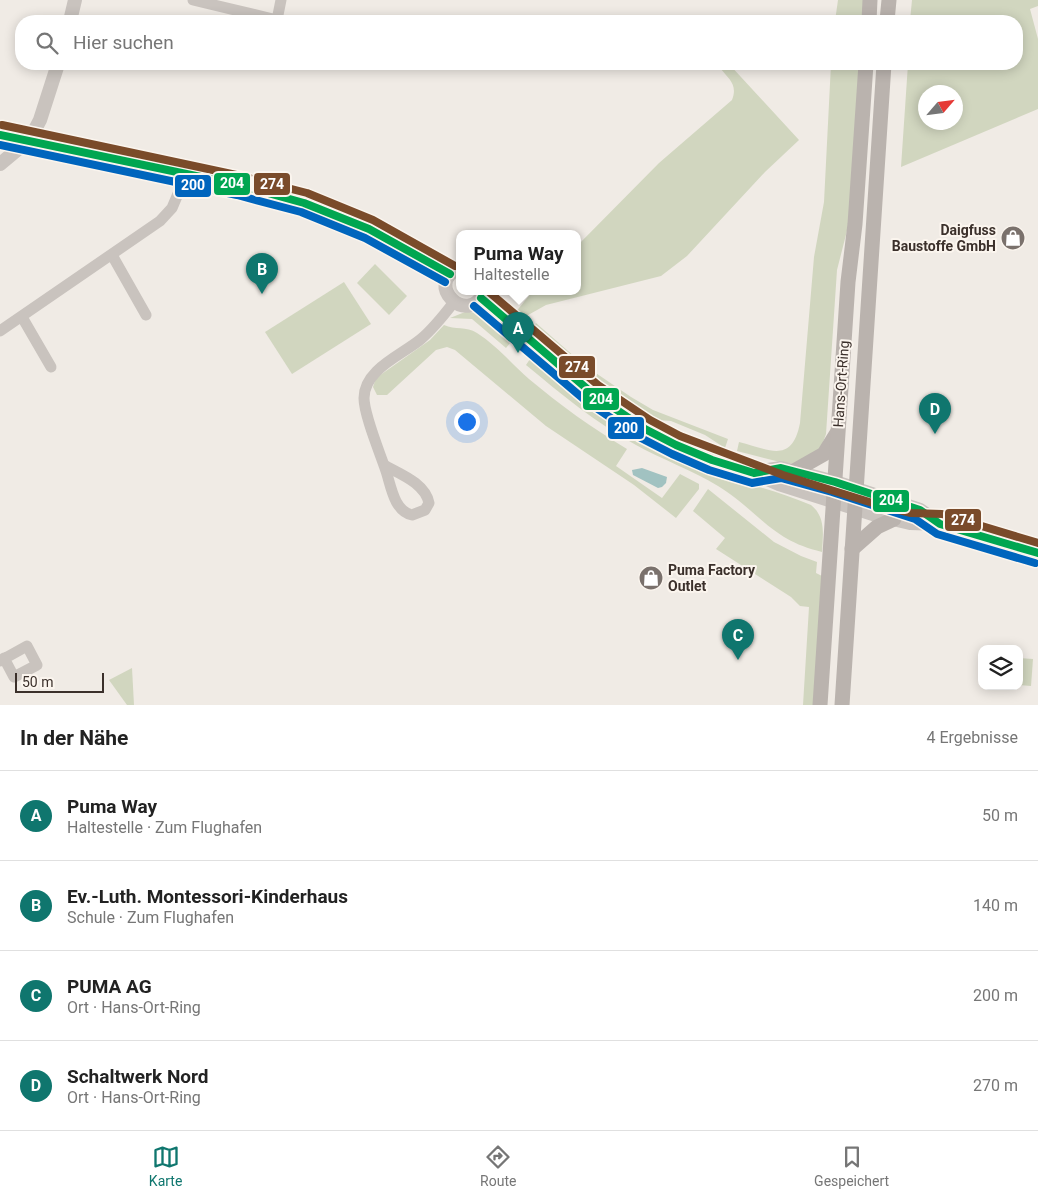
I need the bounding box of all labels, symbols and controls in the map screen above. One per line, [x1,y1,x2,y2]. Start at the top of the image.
search box [15,15,1023,70]
icon: search [33,29,61,57]
text: Hier suchen [73,31,174,54]
north arrow [918,85,963,130]
line badge: 204 [213,172,251,196]
line badge: 274 [253,172,291,196]
line badge: 200 [174,174,212,198]
text: 204 [220,175,244,191]
text: 274 [260,176,284,192]
text: 200 [181,177,205,193]
place label: Daigfuss Baustoffe GmbH [892,222,996,254]
shop icon: Daigfuss Baustoffe GmbH [1000,225,1026,251]
popup [456,230,581,295]
text: Puma Way [473,242,564,265]
pin: B [246,253,278,294]
text: Haltestelle [473,265,549,284]
pin: A [502,312,534,353]
street label: Hans-Ort-Ring [830,340,852,428]
line badge: 274 [558,355,596,379]
text: 274 [565,359,589,375]
line badge: 204 [582,387,620,411]
text: 204 [589,391,613,407]
pin: D [919,393,951,434]
your location [454,409,480,435]
line badge: 200 [607,416,645,440]
text: 200 [614,420,638,436]
line badge: 204 [872,489,910,513]
text: 204 [879,492,903,508]
line badge: 274 [944,508,982,532]
text: 274 [951,512,975,528]
place label: Puma Factory Outlet [668,562,756,594]
shop icon: Puma Factory Outlet [638,565,664,591]
pin: C [722,619,754,660]
map controls [978,645,1023,690]
button: layers [978,645,1023,690]
scale bar [15,670,104,693]
text: 50 m [22,674,54,690]
text: In der Nähe [20,726,128,750]
text: 4 Ergebnisse [926,728,1018,747]
text: Puma Way [67,795,157,818]
text: A [31,806,41,825]
text: 50 m [982,806,1018,825]
text: Haltestelle · Zum Flughafen [67,818,262,837]
text: Ev.-Luth. Montessori-Kinderhaus [67,885,348,908]
text: B [31,896,41,915]
text: 140 m [973,896,1018,915]
text: Schule · Zum Flughafen [67,908,234,927]
text: PUMA AG [67,975,152,998]
text: C [31,986,41,1005]
text: 200 m [973,986,1018,1005]
text: Ort · Hans-Ort-Ring [67,998,201,1017]
text: Schaltwerk Nord [67,1065,209,1088]
text: D [31,1076,41,1095]
text: 270 m [973,1076,1018,1095]
text: Ort · Hans-Ort-Ring [67,1088,201,1107]
tab: Karte [149,1143,182,1189]
tab: Route [480,1143,516,1189]
tab: Gespeichert [814,1143,889,1189]

